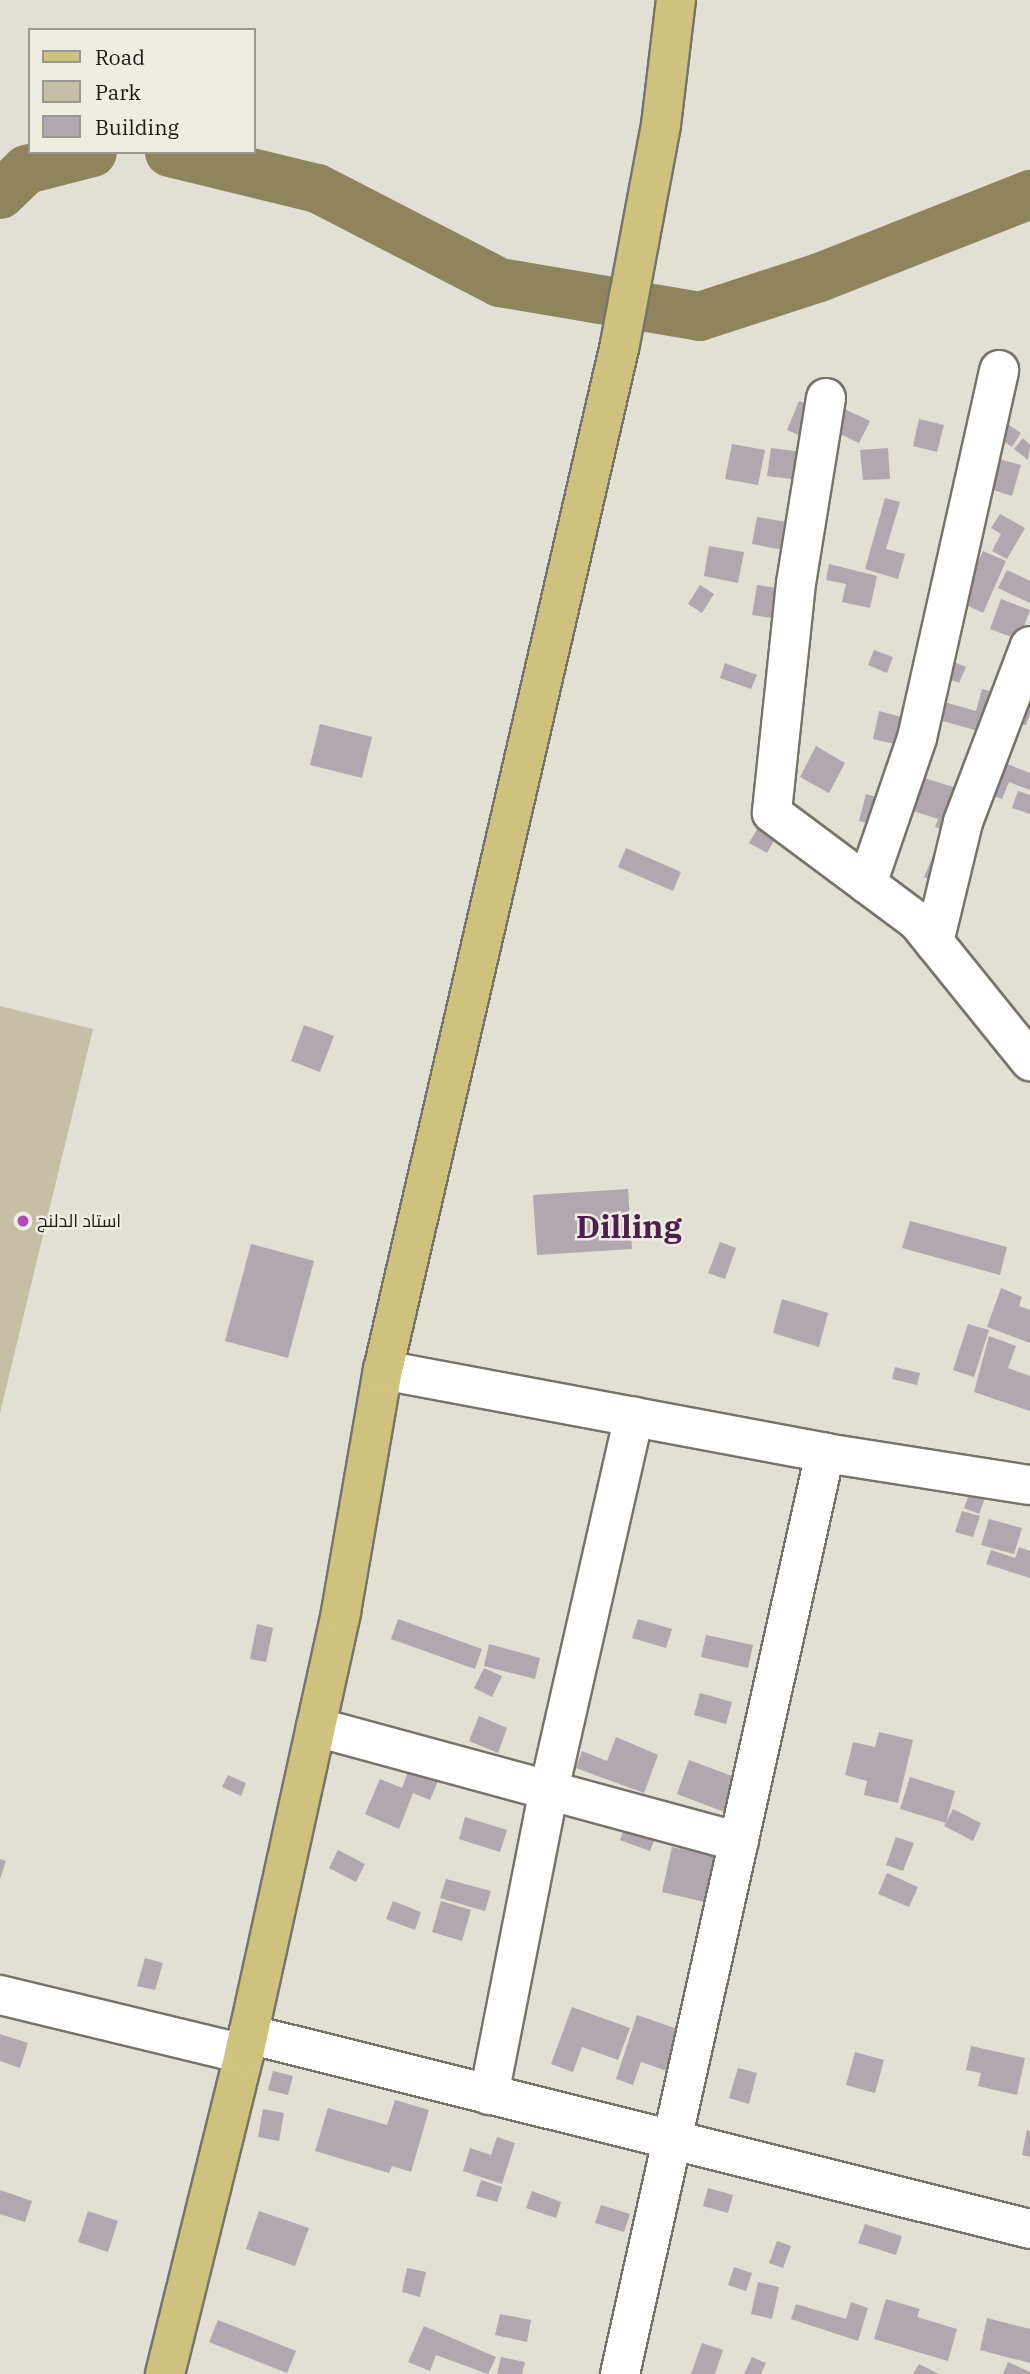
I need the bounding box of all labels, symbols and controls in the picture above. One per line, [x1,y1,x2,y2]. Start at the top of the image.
legend [28,28,256,154]
text: Road [95,43,145,71]
text: Park [95,78,141,106]
text: Building [95,113,179,141]
district label: Dilling [576,1207,682,1245]
place label: استاد الدلنج [37,1210,121,1232]
marker: استاد الدلنج [15,1213,31,1229]

